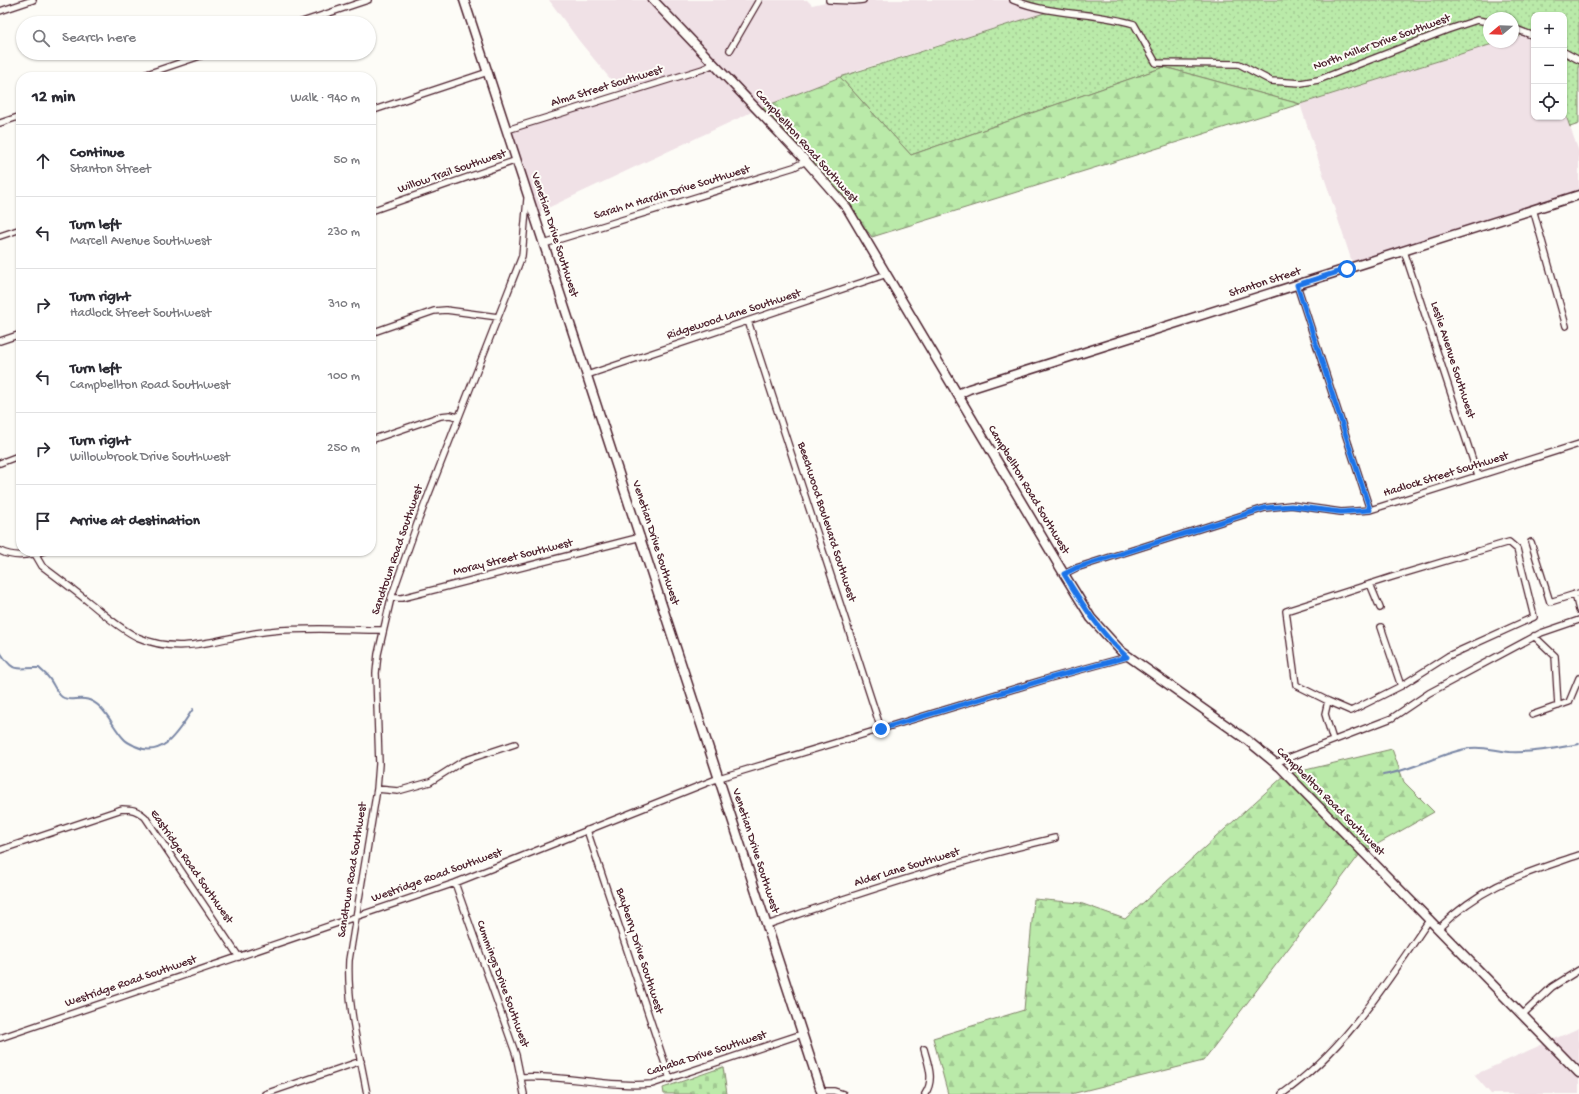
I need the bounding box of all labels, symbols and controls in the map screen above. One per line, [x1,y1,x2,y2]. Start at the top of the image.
street label: North Miller Drive Southwest [1312,11,1453,74]
north arrow [1483,12,1519,48]
map controls [1531,12,1567,120]
button: + [1531,12,1567,48]
search box [16,16,376,60]
icon: search [30,27,52,49]
text: Search here [62,29,136,47]
button: − [1531,48,1567,84]
street label: Alma Street Southwest [549,63,666,111]
button: locate [1531,84,1567,120]
street label: Campbellton Road Southwest [751,87,861,207]
text: 12 min [32,88,75,108]
text: Walk · 940 m [290,91,360,106]
text: Continue [70,144,124,162]
street label: Willow Trail Southwest [396,147,509,197]
icon: ahead [32,150,54,172]
text: 50 m [333,153,360,168]
text: Stanton Street [70,162,151,177]
street label: Sarah M Hardin Drive Southwest [592,162,753,223]
street label: Venetian Drive Southwest [527,170,581,300]
text: Turn left [70,216,121,234]
icon: left [32,222,54,244]
text: 230 m [327,225,360,240]
text: Marcell Avenue Southwest [70,234,211,249]
route start [1338,260,1356,278]
street label: Stanton Street [1227,264,1304,301]
street label: Ridgewood Lane Southwest [665,286,804,343]
text: Turn right [70,288,130,306]
icon: right [32,294,54,316]
text: 310 m [328,297,360,312]
street label: Leslie Avenue Southwest [1427,300,1478,421]
text: Hadlock Street Southwest [70,306,211,321]
text: Turn left [70,360,121,378]
icon: left [32,366,54,388]
text: 100 m [328,369,360,384]
text: Campbellton Road Southwest [70,378,230,393]
street label: Campbellton Road Southwest [984,423,1073,558]
text: Turn right [70,432,130,450]
icon: right [32,438,54,460]
street label: Beechwood Boulevard Southwest [793,439,859,605]
text: 250 m [327,441,360,456]
street label: Hadlock Street Southwest [1382,449,1511,501]
text: Willowbrook Drive Southwest [70,450,230,465]
street label: Venetian Drive Southwest [628,478,682,608]
street label: Sandtown Road Southwest [369,482,427,617]
icon: arrive [32,510,54,532]
text: Arrive at destination [70,512,200,530]
street label: Moray Street Southwest [452,536,575,580]
route end [872,720,890,738]
street label: Campbellton Road Southwest [1273,745,1388,860]
street label: Venetian Drive Southwest [728,786,782,916]
street label: Sandtown Road Southwest [335,800,371,939]
street label: Eastridge Road Southwest [146,807,236,928]
street label: Westridge Road Southwest [370,845,505,906]
street label: Alder Lane Southwest [853,845,962,891]
street label: Bayberry Drive Southwest [612,886,666,1017]
street label: Cummings Drive Southwest [472,919,532,1050]
street label: Westridge Road Southwest [63,953,200,1011]
street label: Cahaba Drive Southwest [646,1028,770,1080]

